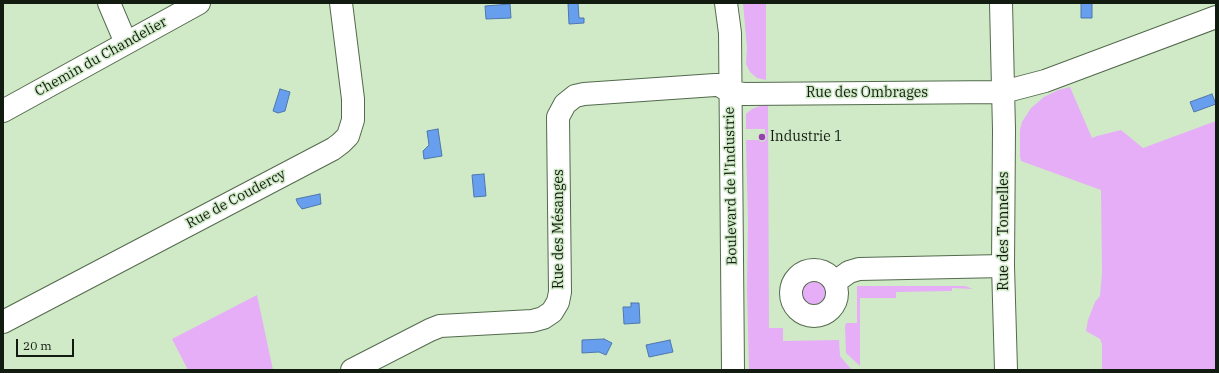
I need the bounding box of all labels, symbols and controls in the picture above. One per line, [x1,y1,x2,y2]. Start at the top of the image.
street label: Chemin du Chandelier [32,14,170,100]
street label: Rue des Ombrages [806,85,928,101]
street label: Boulevard de l'Industrie [721,107,741,265]
place label: Industrie 1 [770,129,842,145]
marker: Industrie 1 [757,132,767,142]
street label: Rue de Coudercy [183,166,289,232]
street label: Rue des Mésanges [551,169,567,289]
street label: Rue des Tonnelles [996,171,1012,291]
scale bar [18,331,76,357]
text: 20 m [23,338,52,353]

